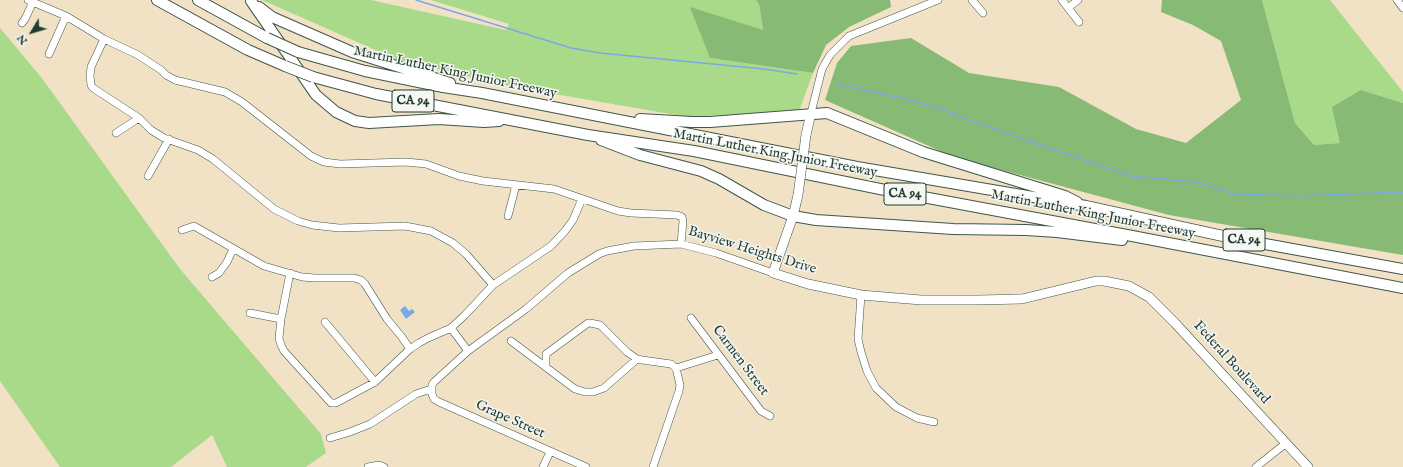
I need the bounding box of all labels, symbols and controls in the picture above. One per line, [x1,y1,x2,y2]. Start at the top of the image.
north arrow [12,12,52,52]
text: N [14,31,31,47]
street label: Martin Luther King Junior Freeway [352,43,558,103]
road number: CA 94 [392,90,434,112]
street label: Martin Luther King Junior Freeway [672,126,878,182]
road number: CA 94 [884,183,926,205]
street label: Martin Luther King Junior Freeway [990,187,1196,243]
street label: Bayview Heights Drive [686,224,818,278]
road number: CA 94 [1223,229,1265,251]
street label: Federal Boulevard [1189,318,1273,408]
street label: Carmen Street [708,323,772,399]
street label: Grape Street [473,397,547,443]

